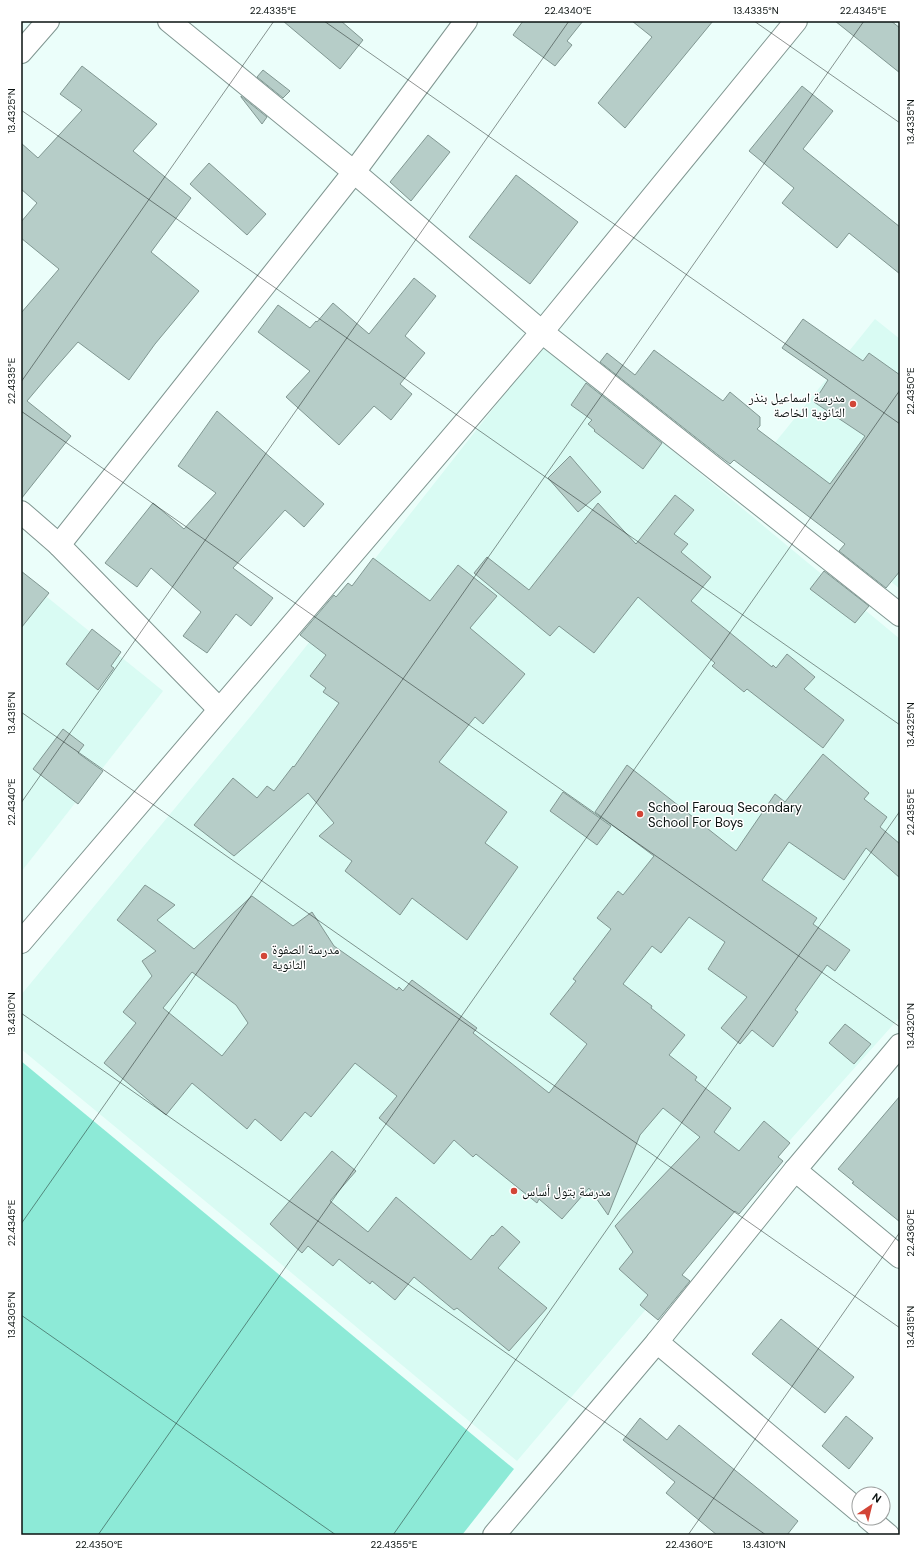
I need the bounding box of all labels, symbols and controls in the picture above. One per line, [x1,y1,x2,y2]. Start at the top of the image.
text: 22.4335°E [250,4,297,17]
text: 22.4340°E [544,4,592,17]
text: 13.4335°N [733,4,779,17]
text: 22.4345°E [840,4,887,17]
text: 13.4325°N [5,88,18,134]
text: 13.4335°N [904,99,917,145]
text: 22.4335°E [5,357,18,404]
text: 22.4350°E [904,367,917,415]
place label: مدرسة اسماعيل بنذر الثانوية الخاصة [748,389,845,421]
marker: مدرسة اسماعيل بنذر الثانوية الخاصة [848,399,858,409]
text: 13.4315°N [5,692,18,734]
text: 13.4325°N [904,702,917,748]
text: 22.4340°E [5,778,18,826]
text: 22.4355°E [904,788,917,835]
place label: School Farouq Secondary School For Boys [648,799,802,831]
marker: School Farouq Secondary School For Boys [635,809,645,819]
place label: مدرسة الصفوة الثانوية [272,941,339,973]
marker: مدرسة الصفوة الثانوية [259,951,269,961]
text: 13.4310°N [5,992,18,1036]
text: 13.4320°N [904,1003,917,1049]
place label: مدرسة بتول أساس [522,1183,611,1200]
marker: مدرسة بتول أساس [509,1186,519,1196]
text: 22.4345°E [5,1199,18,1246]
text: 22.4360°E [904,1209,917,1257]
text: 13.4305°N [5,1292,18,1338]
text: 13.4315°N [904,1306,917,1348]
north arrow [851,1486,891,1526]
text: N [869,1490,884,1506]
text: 22.4350°E [75,1538,123,1551]
text: 22.4355°E [371,1538,418,1551]
text: 22.4360°E [665,1538,713,1551]
text: 13.4310°N [742,1538,786,1551]

